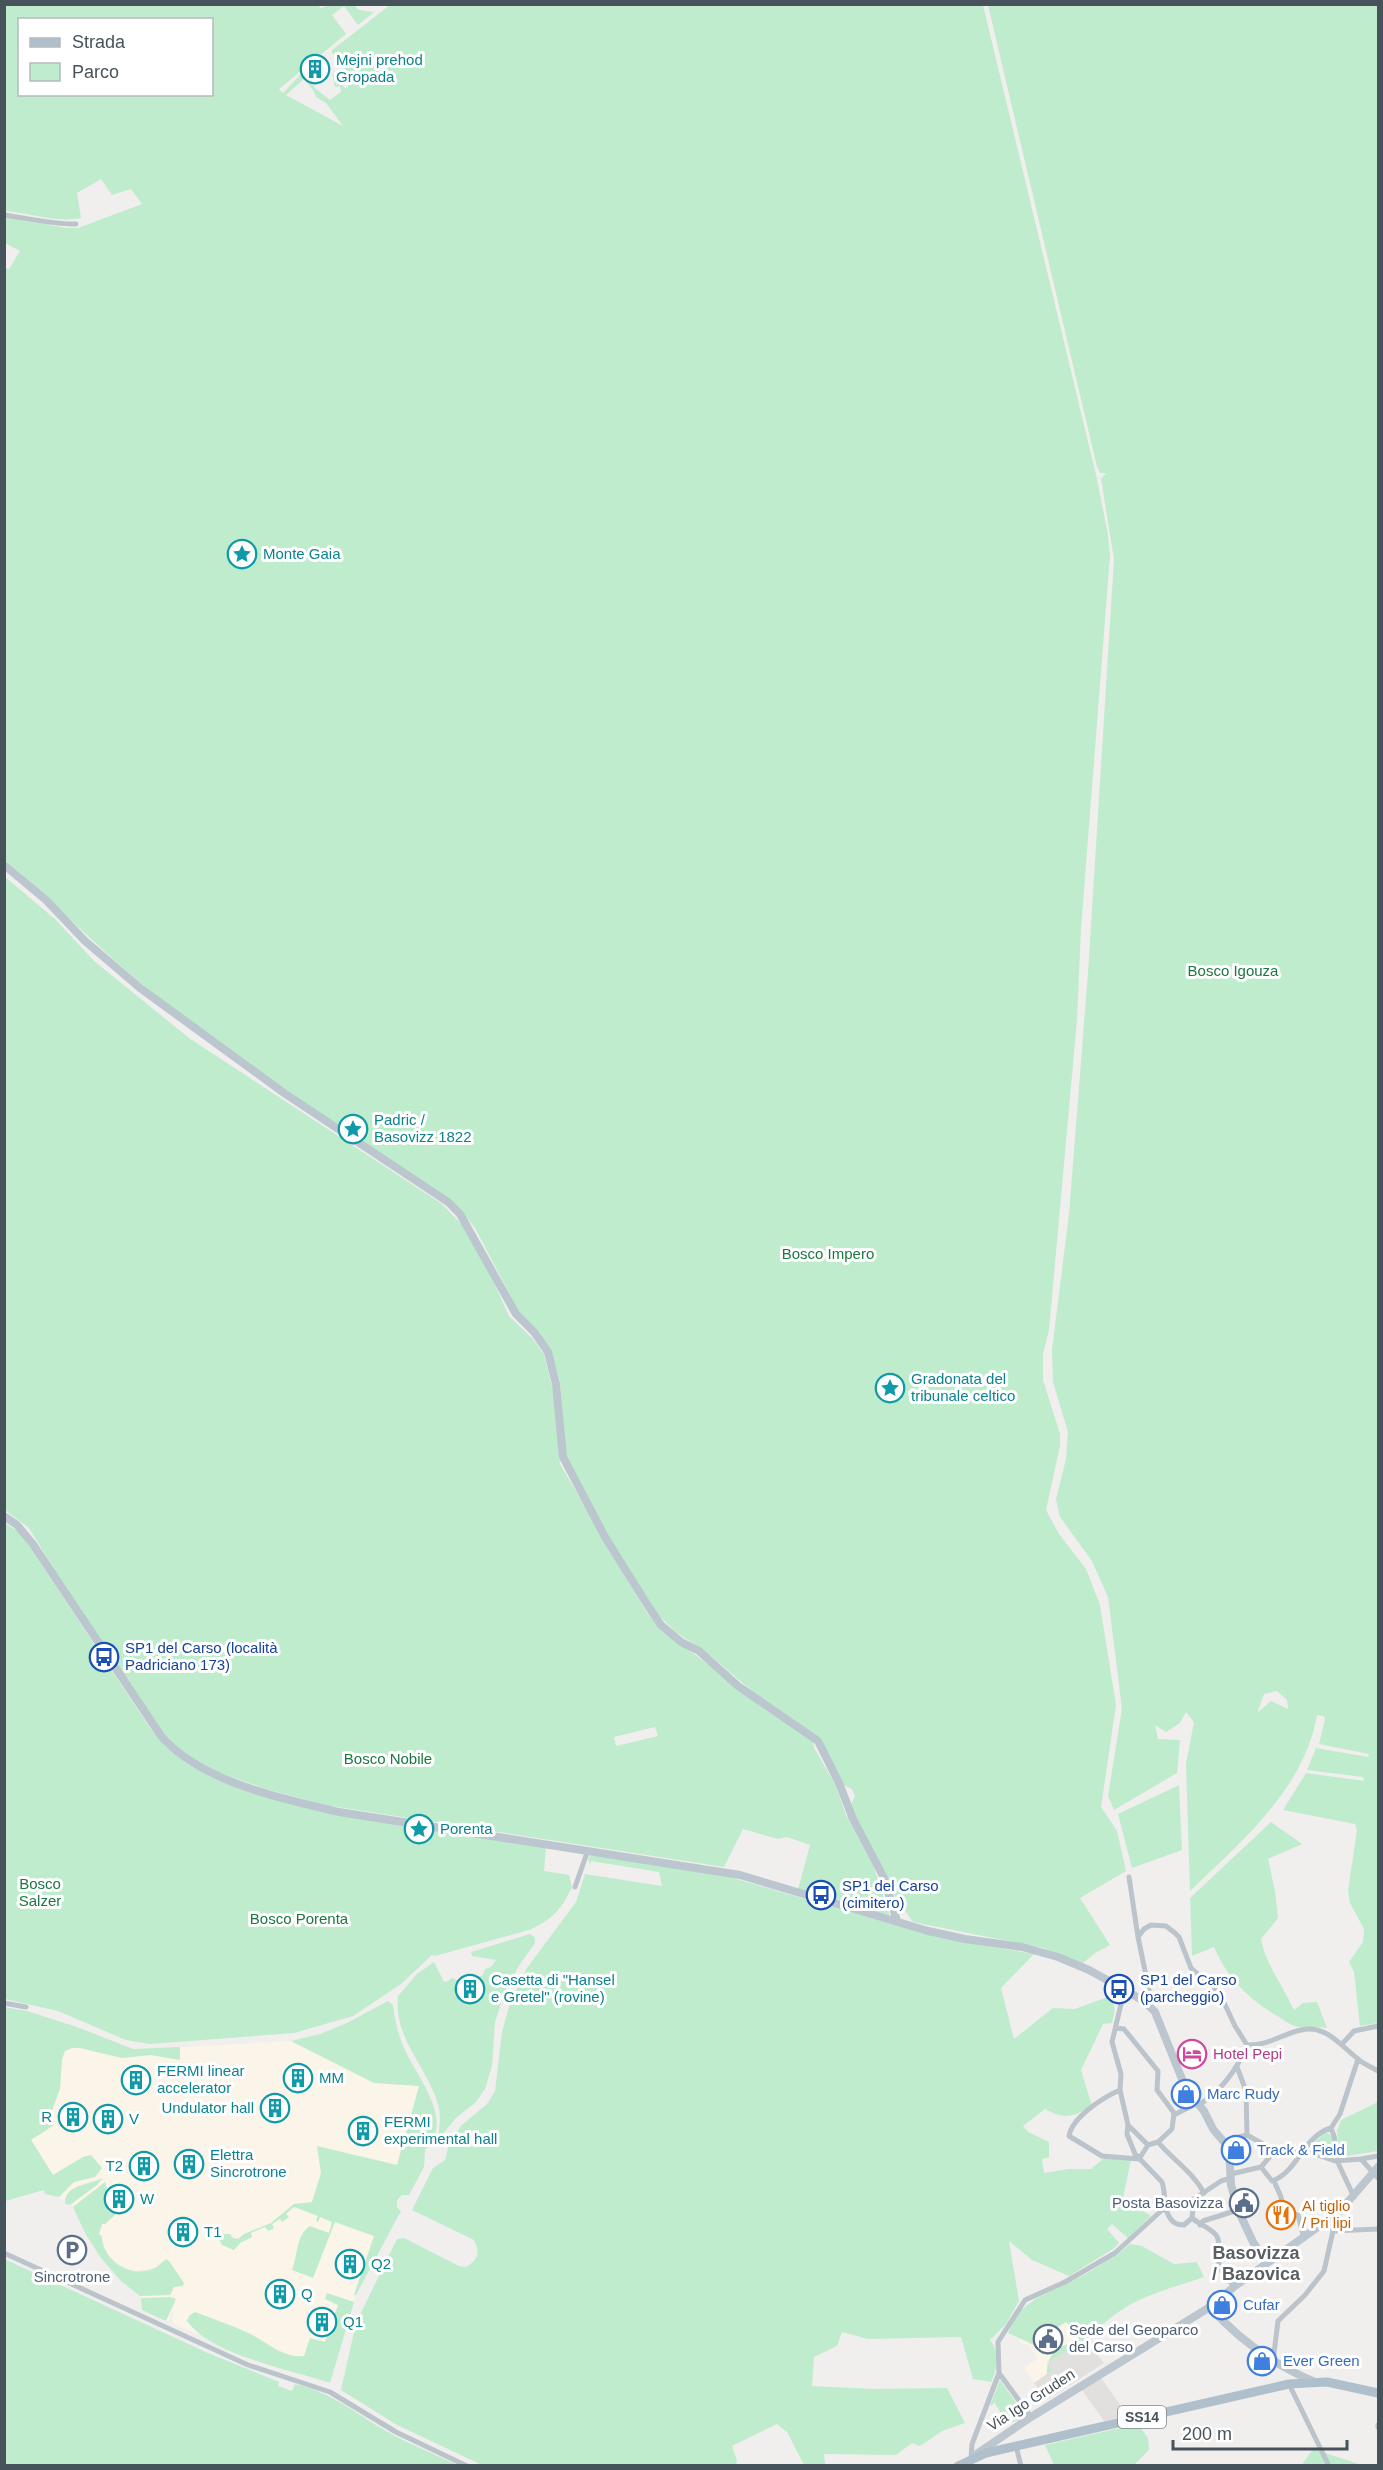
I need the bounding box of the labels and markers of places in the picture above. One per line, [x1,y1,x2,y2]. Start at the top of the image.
place label: Mejni prehod Gropada [336,51,423,85]
building icon: Mejni prehod Gropada [299,53,331,85]
place icon: Monte Gaia [226,538,258,570]
place label: Monte Gaia [263,545,341,562]
place label: Padric / Basovizz 1822 [374,1111,472,1145]
place icon: Padric / Basovizz 1822 [337,1113,369,1145]
place label: Gradonata del tribunale celtico [911,1370,1015,1404]
place icon: Gradonata del tribunale celtico [874,1372,906,1404]
place label: SP1 del Carso (località Padriciano 173) [125,1639,278,1673]
bus stop icon: SP1 del Carso (località Padriciano 173) [88,1641,120,1673]
place icon: Porenta [403,1813,435,1845]
place label: Porenta [440,1820,493,1837]
place label: SP1 del Carso (cimitero) [842,1877,939,1911]
bus stop icon: SP1 del Carso (cimitero) [805,1879,837,1911]
place label: Casetta di "Hansel e Gretel" (rovine) [491,1971,615,2005]
place label: SP1 del Carso (parcheggio) [1140,1971,1237,2005]
building icon: Casetta di "Hansel e Gretel" (rovine) [454,1973,486,2005]
bus stop icon: SP1 del Carso (parcheggio) [1103,1973,1135,2005]
hotel icon: Hotel Pepi [1176,2038,1208,2070]
place label: Hotel Pepi [1213,2045,1282,2062]
place label: FERMI linear accelerator [157,2062,245,2096]
building icon: MM [282,2062,314,2094]
building icon: FERMI linear accelerator [120,2064,152,2096]
place label: MM [319,2069,344,2086]
shop icon: Marc Rudy [1170,2078,1202,2110]
place label: Marc Rudy [1207,2085,1280,2102]
building icon: Undulator hall [259,2092,291,2124]
place label: Undulator hall [161,2099,254,2116]
building icon: R [57,2101,89,2133]
building icon: V [92,2103,124,2135]
place label: R [41,2108,52,2125]
place label: V [129,2110,139,2127]
place label: FERMI experimental hall [384,2113,497,2147]
building icon: FERMI experimental hall [347,2115,379,2147]
shop icon: Track & Field [1220,2134,1252,2166]
place label: Track & Field [1257,2141,1345,2158]
place label: Elettra Sincrotrone [210,2146,287,2180]
building icon: Elettra Sincrotrone [173,2148,205,2180]
building icon: T2 [128,2150,160,2182]
place label: T2 [105,2157,123,2174]
building icon: W [103,2183,135,2215]
public building icon: Posta Basovizza [1228,2187,1260,2219]
place label: W [140,2190,155,2207]
place label: Posta Basovizza [1112,2194,1224,2211]
place label: Al tiglio / Pri lipi [1302,2197,1351,2231]
restaurant icon: Al tiglio / Pri lipi [1265,2199,1297,2231]
building icon: T1 [167,2216,199,2248]
place label: T1 [204,2223,222,2240]
parking icon: Sincrotrone [56,2234,88,2266]
building icon: Q2 [334,2248,366,2280]
place label: Q2 [371,2255,391,2272]
place label: Sincrotrone [34,2268,110,2285]
building icon: Q [264,2278,296,2310]
place label: Q [301,2285,313,2302]
shop icon: Cufar [1206,2289,1238,2321]
place label: Cufar [1243,2296,1280,2313]
building icon: Q1 [306,2306,338,2338]
place label: Q1 [343,2313,363,2330]
place label: Sede del Geoparco del Carso [1069,2321,1198,2355]
public building icon: Sede del Geoparco del Carso [1032,2323,1064,2355]
shop icon: Ever Green [1246,2345,1278,2377]
place label: Ever Green [1283,2352,1360,2369]

